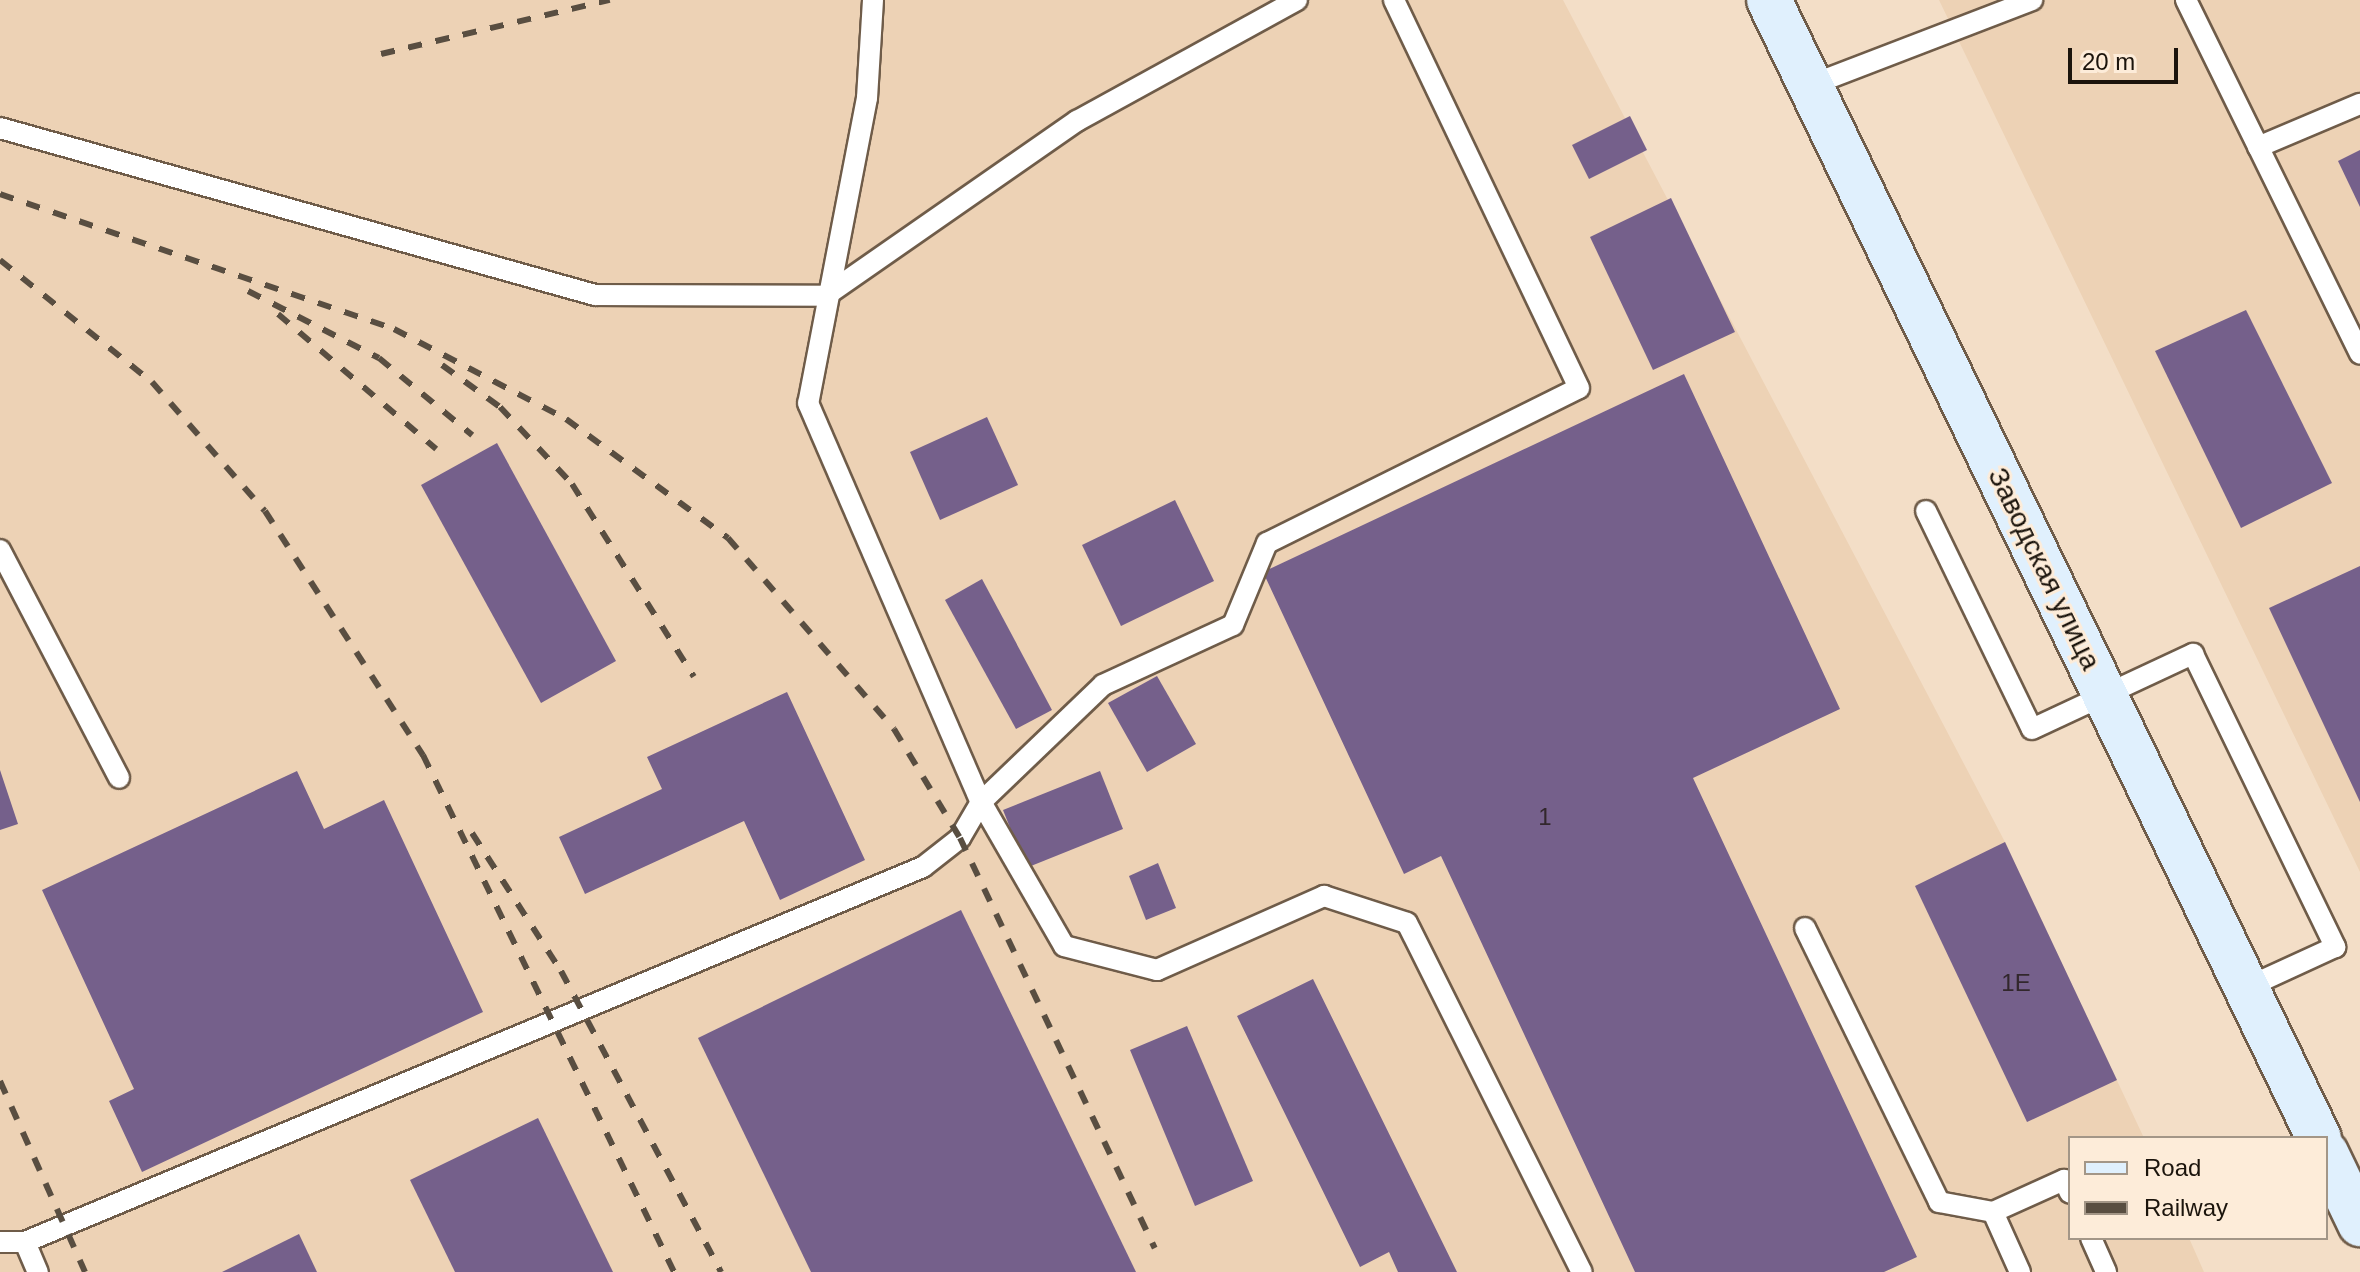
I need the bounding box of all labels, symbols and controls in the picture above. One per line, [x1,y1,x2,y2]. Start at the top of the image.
scale bar [2072,32,2182,82]
text: 20 m [2082,48,2135,75]
street label: Заводская улица [1981,462,2107,676]
house number: 1 [1538,803,1552,831]
house number: 1Е [2001,969,2031,997]
legend [2068,1136,2328,1240]
text: Road [2144,1154,2201,1181]
text: Railway [2144,1194,2228,1221]

